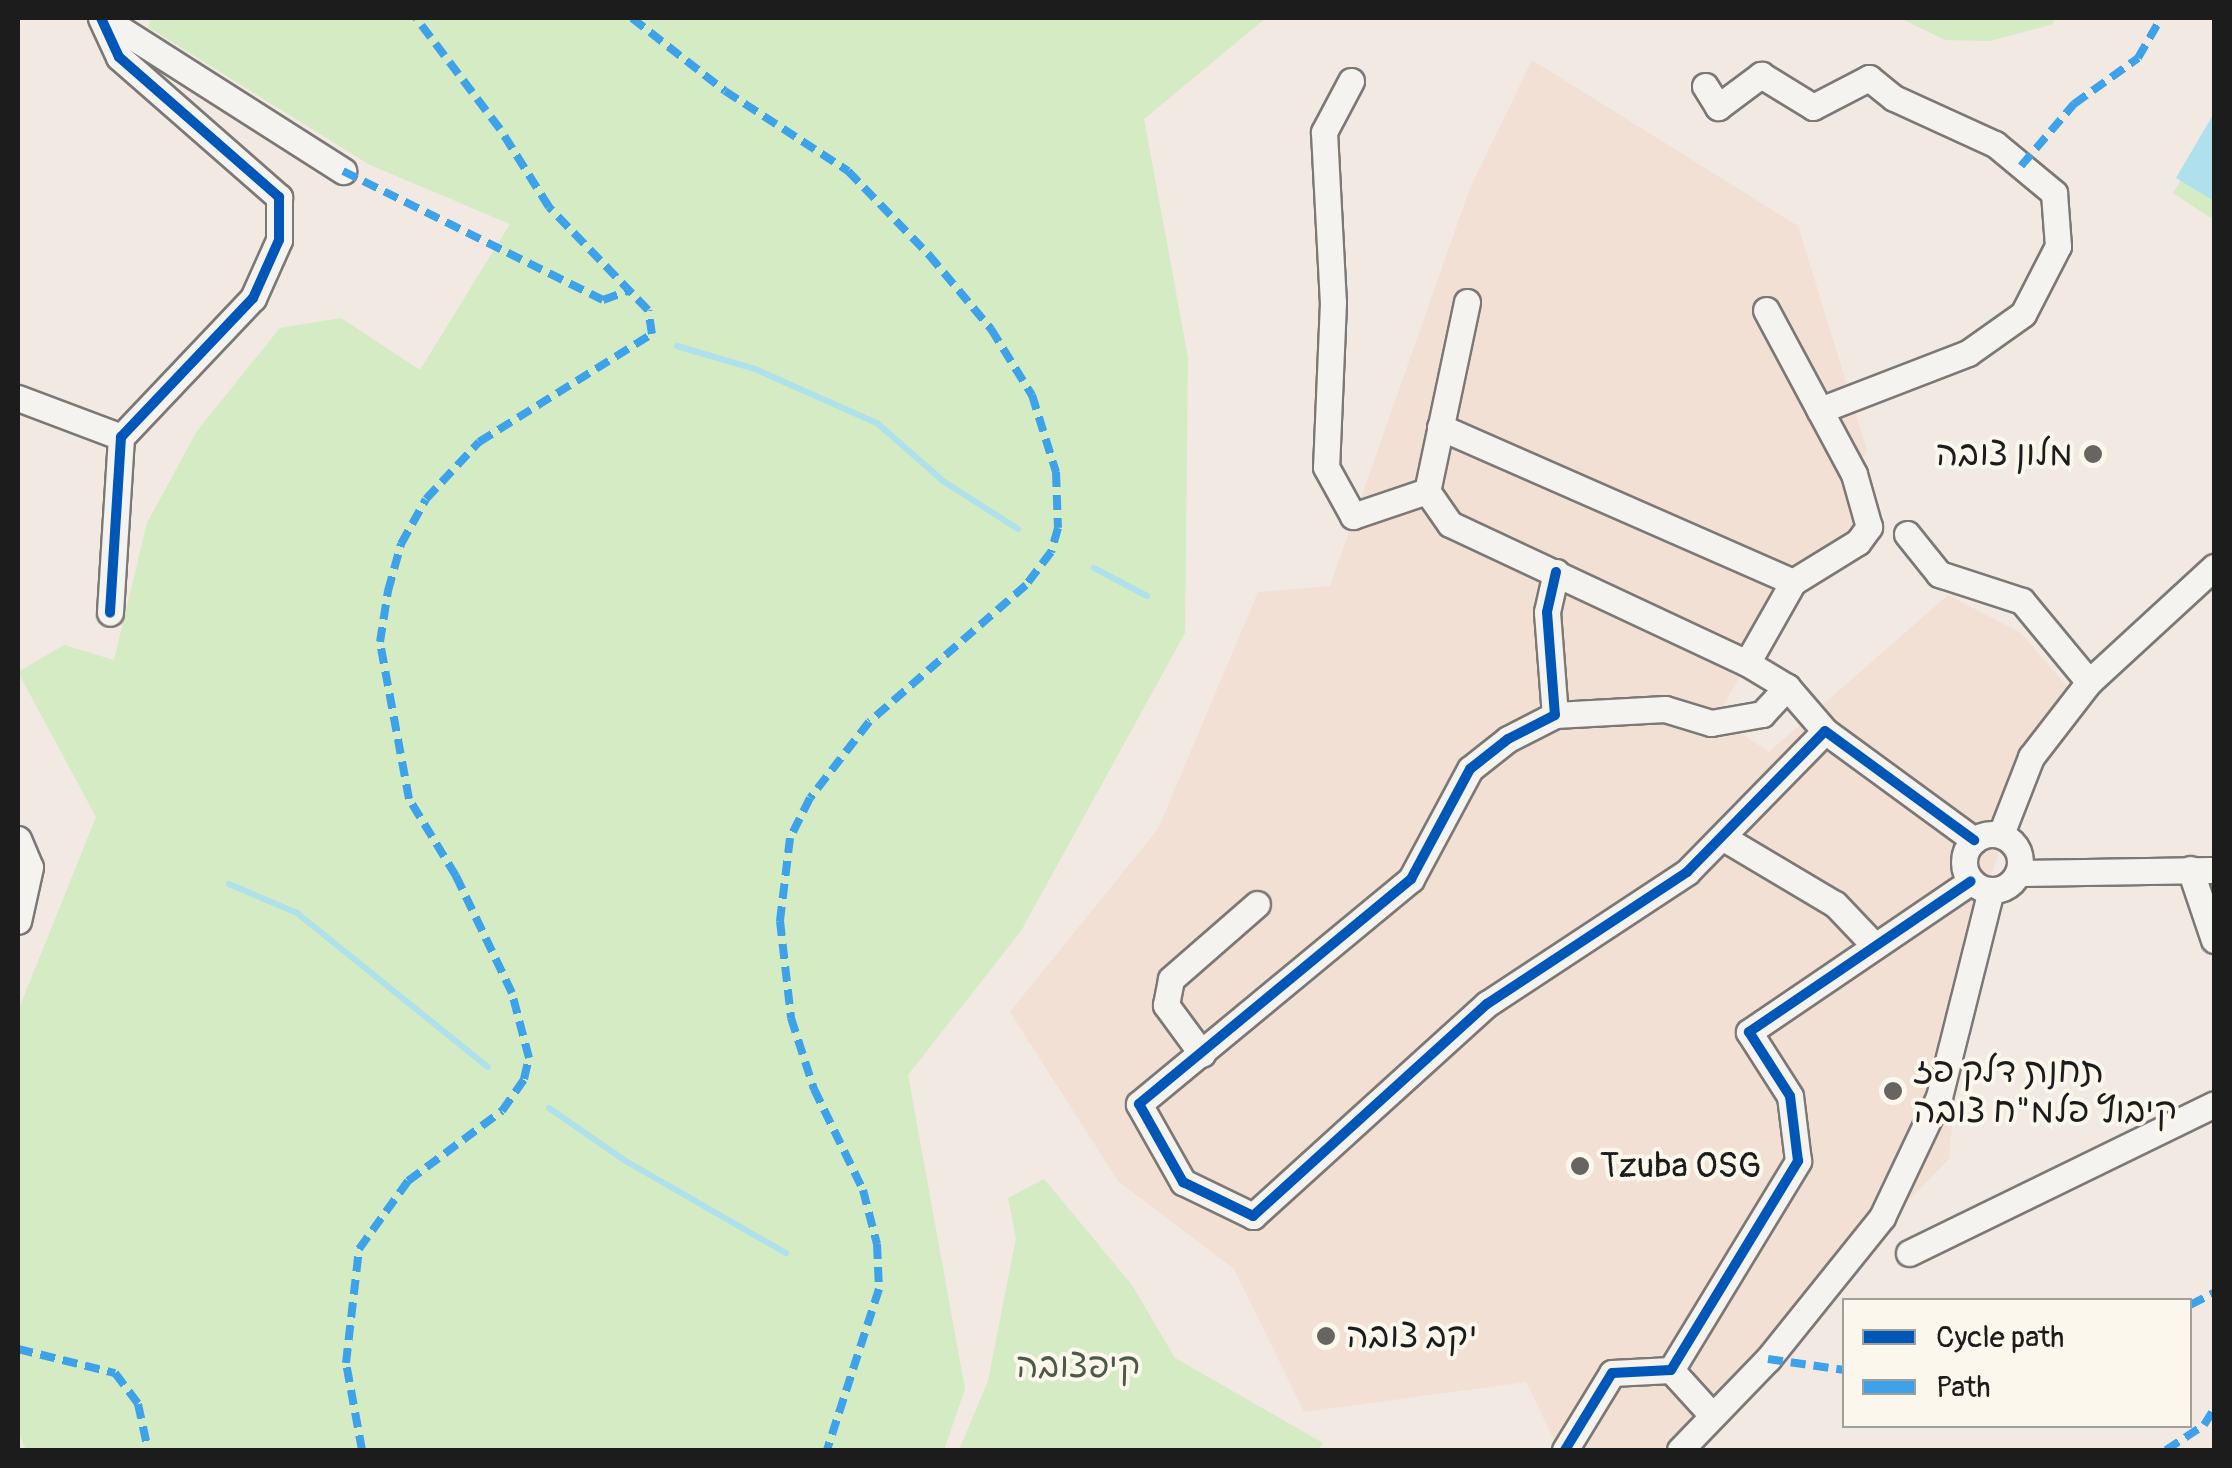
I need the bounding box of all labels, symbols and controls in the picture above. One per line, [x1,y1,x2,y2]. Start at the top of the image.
place label: מלון צובה [1936,433,2073,475]
marker: מלון צובה [2082,443,2104,465]
place label: תחנת דלק פז קיבוץ פלמ"ח צובה [1913,1050,2177,1132]
marker: תחנת דלק פז קיבוץ פלמ"ח צובה [1882,1080,1904,1102]
place label: Tzuba OSG [1600,1145,1761,1187]
marker: Tzuba OSG [1569,1155,1591,1177]
legend [1842,1298,2192,1428]
place label: יקב צובה [1346,1315,1477,1357]
text: Cycle path [1936,1319,2064,1356]
marker: יקב צובה [1315,1325,1337,1347]
park label: קיפצובה [1016,1345,1140,1387]
text: Path [1936,1369,1991,1406]

